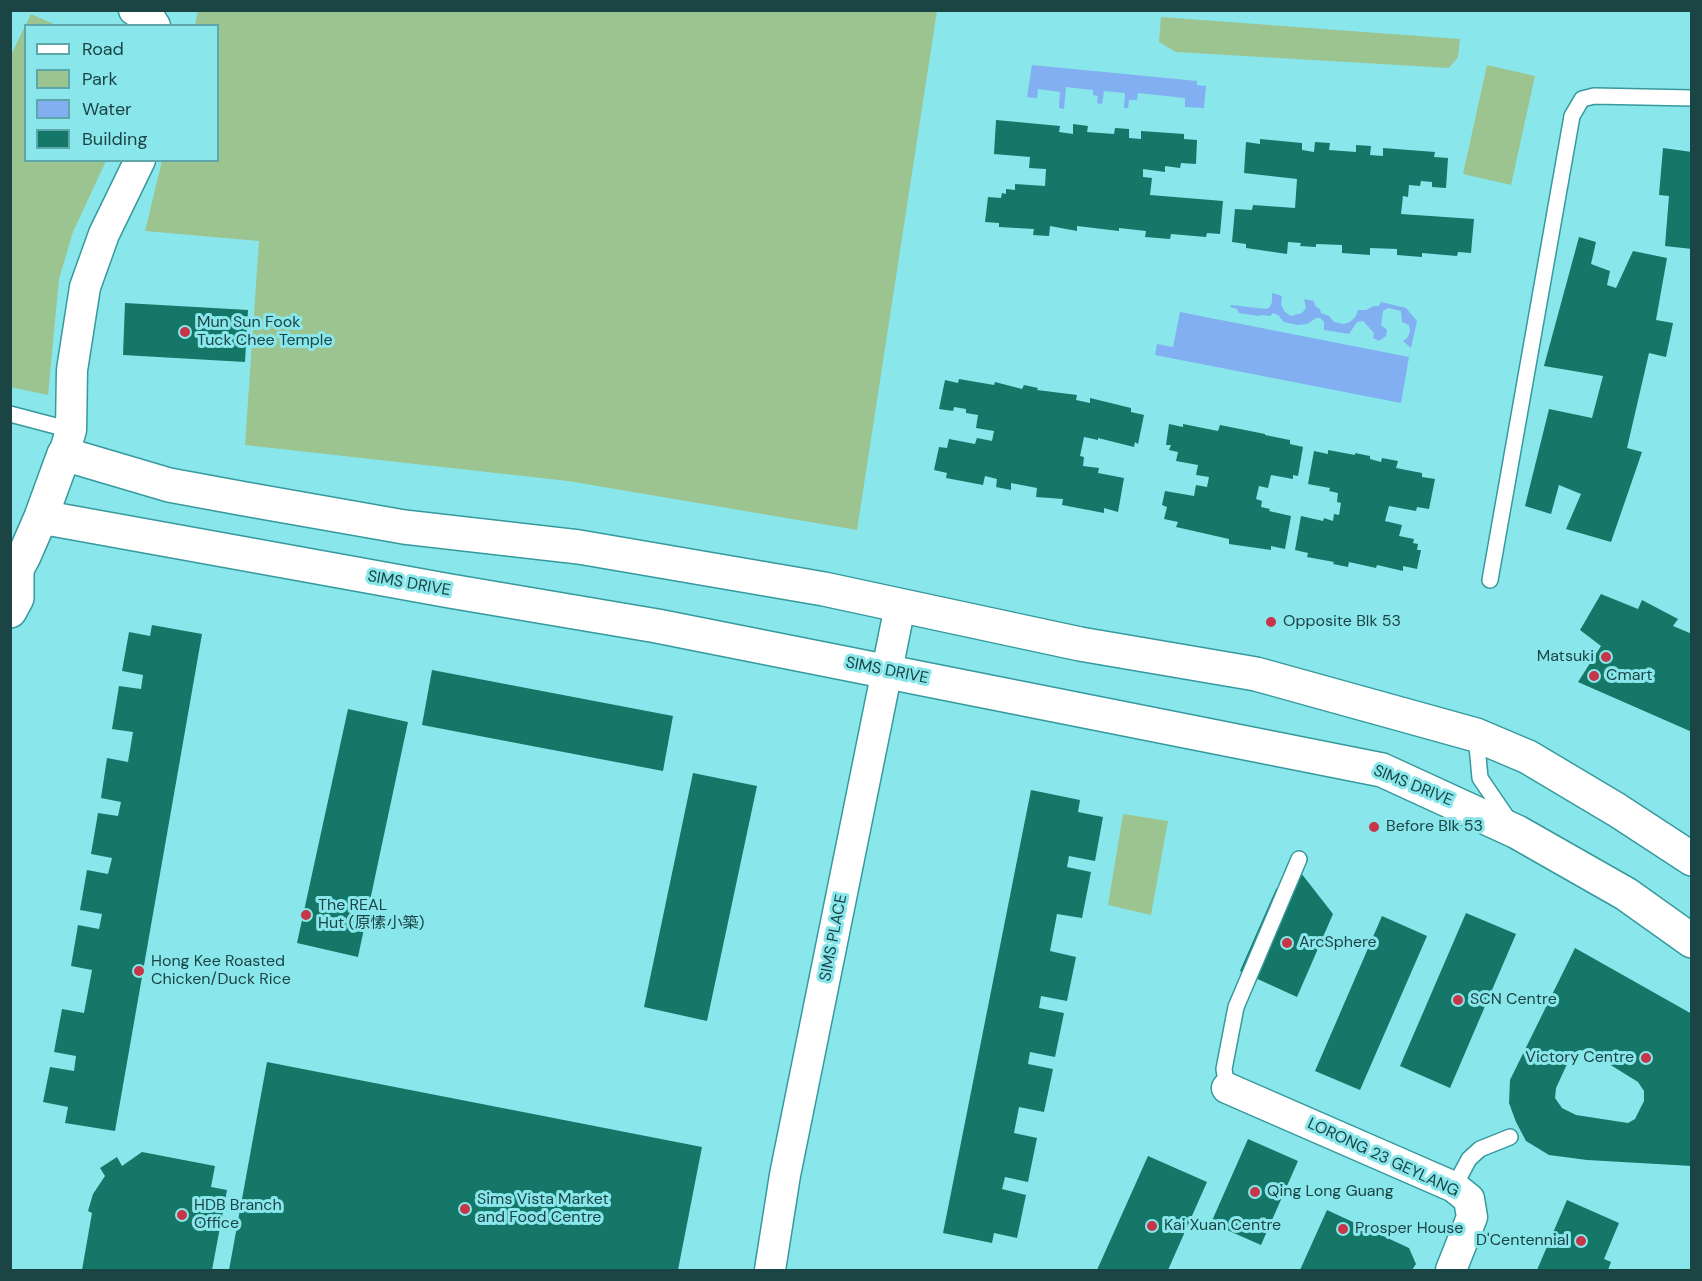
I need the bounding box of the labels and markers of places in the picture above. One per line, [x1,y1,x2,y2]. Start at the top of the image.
place label: Mun Sun Fook Tuck Chee Temple [197,313,332,351]
marker: Mun Sun Fook Tuck Chee Temple [178,325,192,339]
place label: Opposite Blk 53 [1283,612,1401,632]
marker: Opposite Blk 53 [1264,615,1278,629]
place label: Matsuki [1537,647,1594,667]
marker: Matsuki [1599,650,1613,664]
place label: Cmart [1606,666,1653,686]
marker: Cmart [1587,669,1601,683]
place label: Before Blk 53 [1386,817,1483,837]
marker: Before Blk 53 [1367,820,1381,834]
place label: The REAL Hut (原愫小築) [318,896,425,934]
marker: The REAL Hut (原愫小築) [299,908,313,922]
place label: ArcSphere [1299,933,1377,953]
marker: ArcSphere [1280,936,1294,950]
place label: Hong Kee Roasted Chicken/Duck Rice [151,952,291,990]
marker: Hong Kee Roasted Chicken/Duck Rice [132,964,146,978]
place label: SCN Centre [1470,990,1557,1010]
marker: SCN Centre [1451,993,1465,1007]
place label: Victory Centre [1525,1048,1634,1068]
marker: Victory Centre [1639,1051,1653,1065]
place label: Qing Long Guang [1267,1182,1394,1202]
marker: Qing Long Guang [1248,1185,1262,1199]
place label: Sims Vista Market and Food Centre [477,1190,609,1228]
place label: HDB Branch Office [194,1196,282,1234]
marker: Sims Vista Market and Food Centre [458,1202,472,1216]
marker: HDB Branch Office [175,1208,189,1222]
place label: Kai Xuan Centre [1164,1216,1281,1236]
marker: Kai Xuan Centre [1145,1219,1159,1233]
place label: Prosper House [1355,1219,1463,1239]
marker: Prosper House [1336,1222,1350,1236]
place label: D'Centennial [1476,1231,1569,1251]
marker: D'Centennial [1574,1234,1588,1248]

